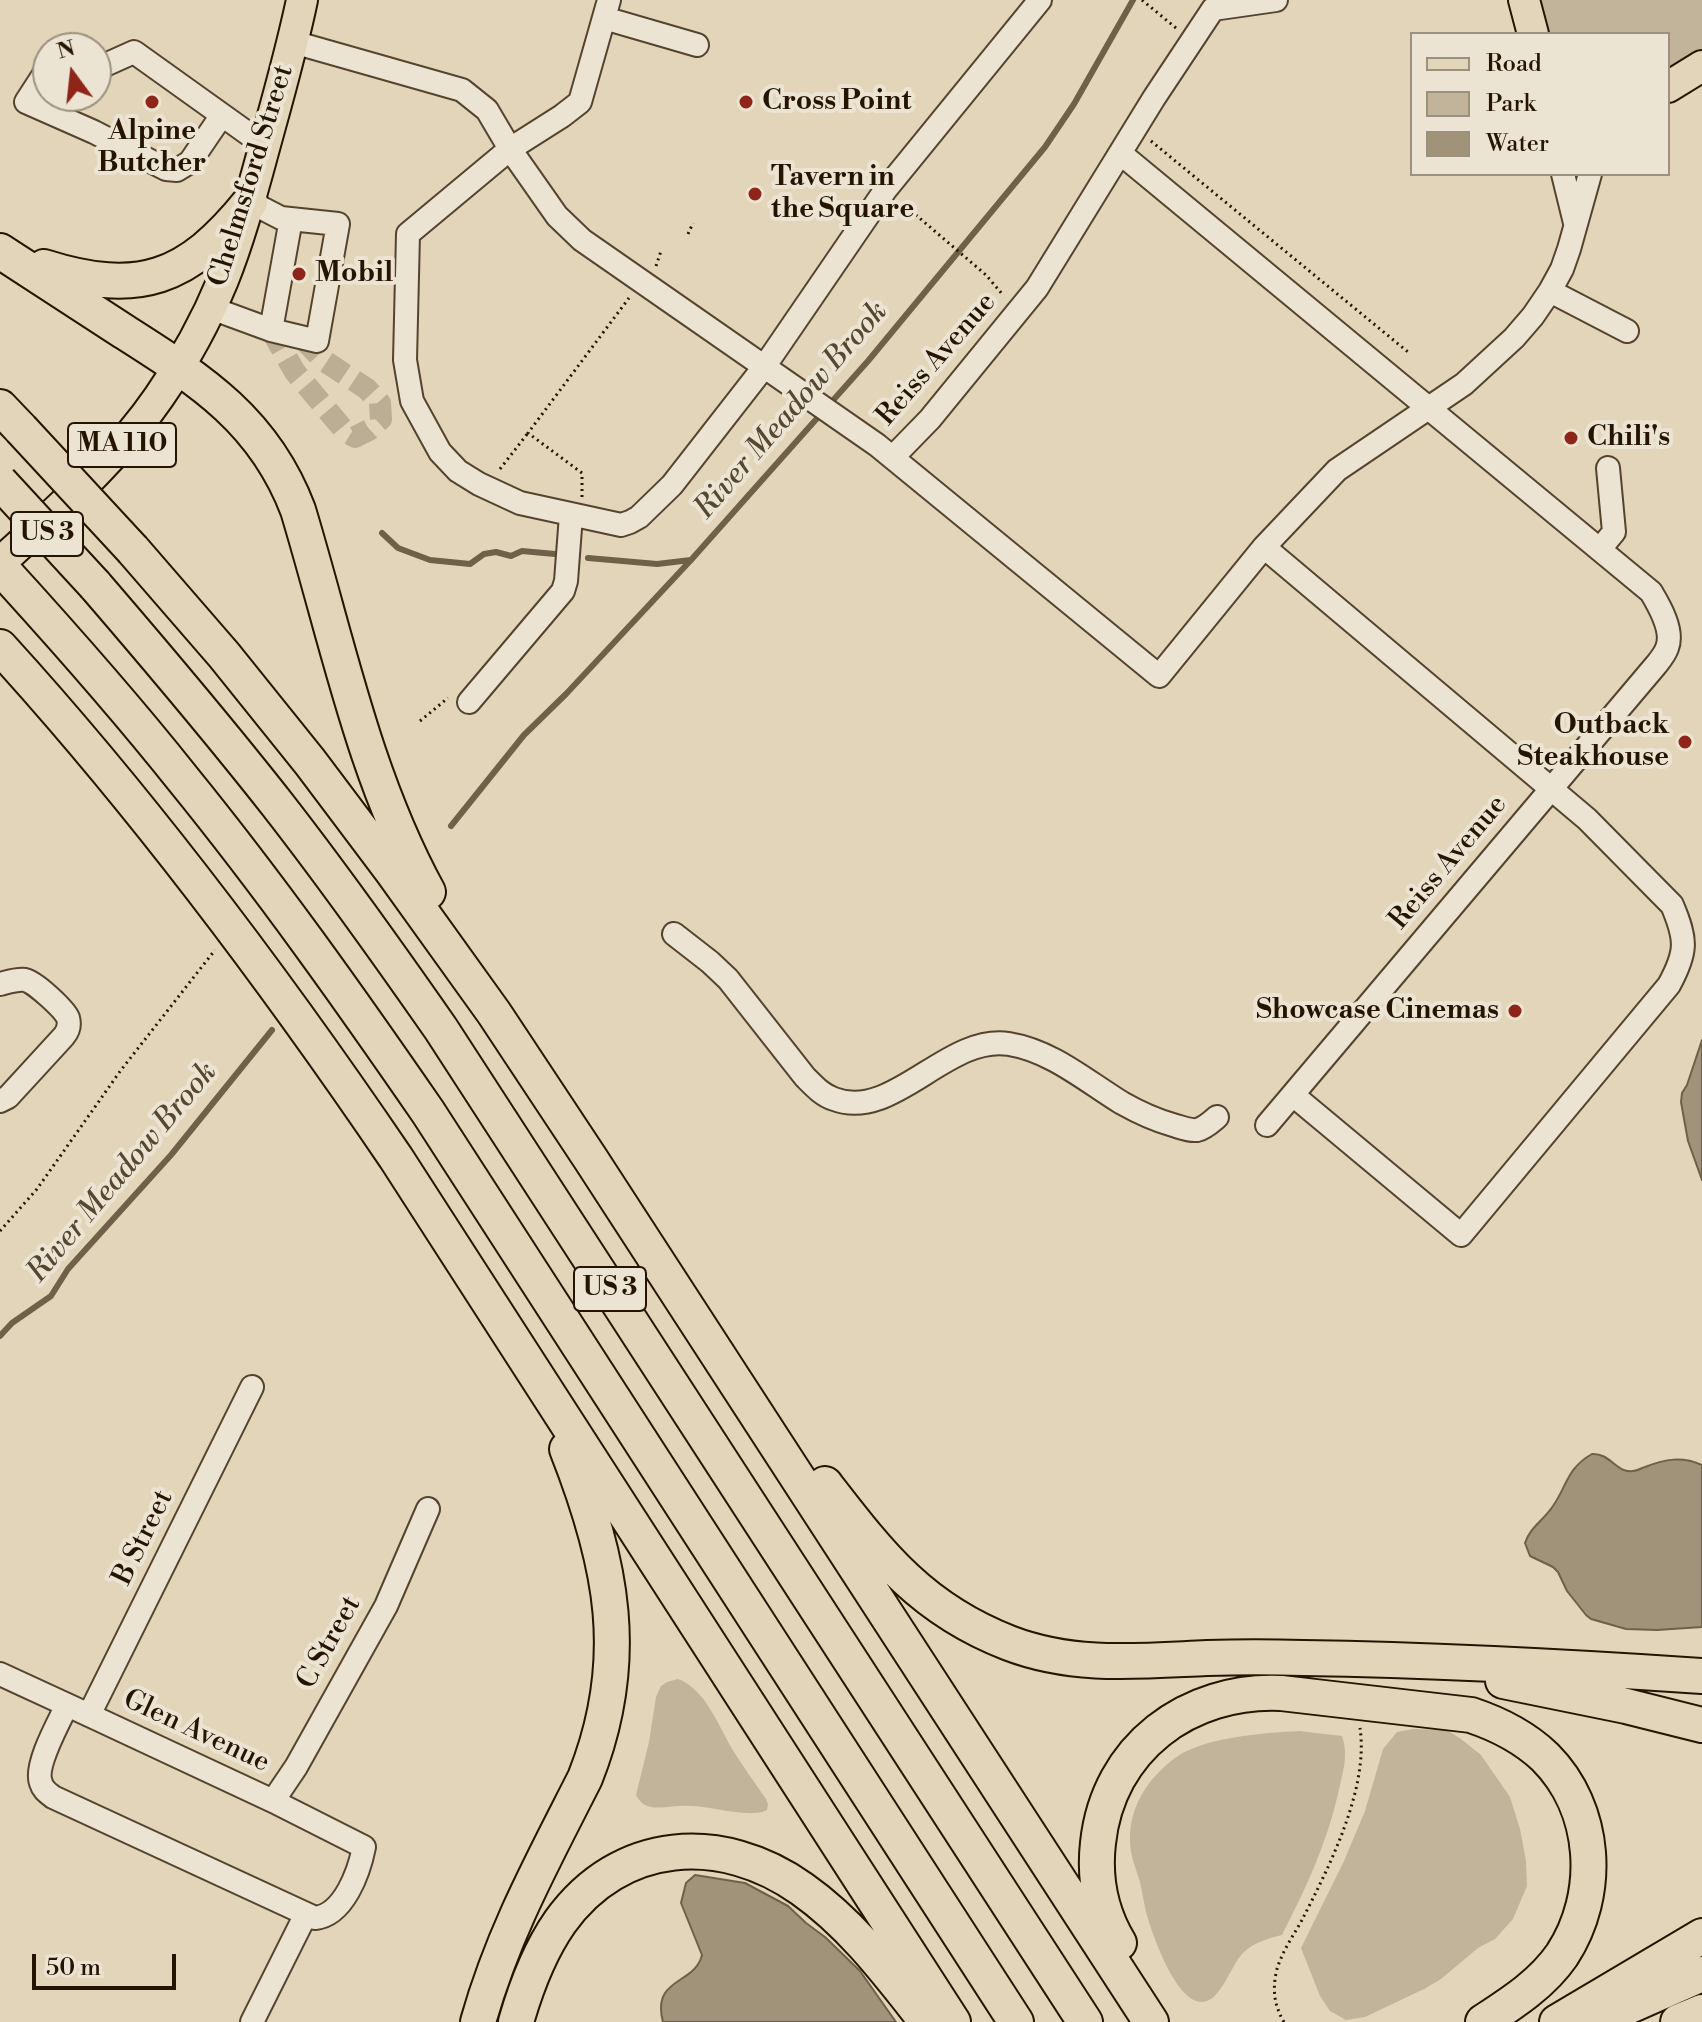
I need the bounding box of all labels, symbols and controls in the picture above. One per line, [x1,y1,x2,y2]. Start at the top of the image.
north arrow [32,32,112,112]
legend [1410,32,1670,176]
text: N [54,35,78,66]
text: Road [1486,49,1542,79]
street label: Chelmsford Street [202,61,302,291]
place label: Cross Point [762,85,911,119]
text: Park [1486,89,1536,119]
marker: Alpine Butcher [143,93,161,111]
marker: Cross Point [737,93,755,111]
place label: Alpine Butcher [98,115,206,181]
text: Water [1486,129,1549,159]
place label: Tavern in the Square [771,161,914,227]
marker: Tavern in the Square [746,185,764,203]
place label: Mobil [315,257,393,291]
marker: Mobil [290,265,308,283]
street label: Reiss Avenue [870,287,1004,433]
water label: River Meadow Brook [688,295,896,527]
place label: Chili's [1587,421,1670,455]
road number: MA 110 [68,423,176,467]
marker: Chili's [1562,429,1580,447]
road number: US 3 [11,512,83,556]
place label: Outback Steakhouse [1517,709,1669,775]
marker: Outback Steakhouse [1676,733,1694,751]
street label: Reiss Avenue [1383,789,1515,937]
place label: Showcase Cinemas [1256,994,1499,1028]
marker: Showcase Cinemas [1506,1002,1524,1020]
water label: River Meadow Brook [20,1056,226,1290]
road number: US 3 [574,1267,646,1311]
street label: B Street [107,1485,181,1591]
street label: C Street [291,1591,369,1695]
street label: Glen Avenue [117,1683,275,1781]
scale bar [36,1938,180,1988]
text: 50 m [46,1953,101,1983]

